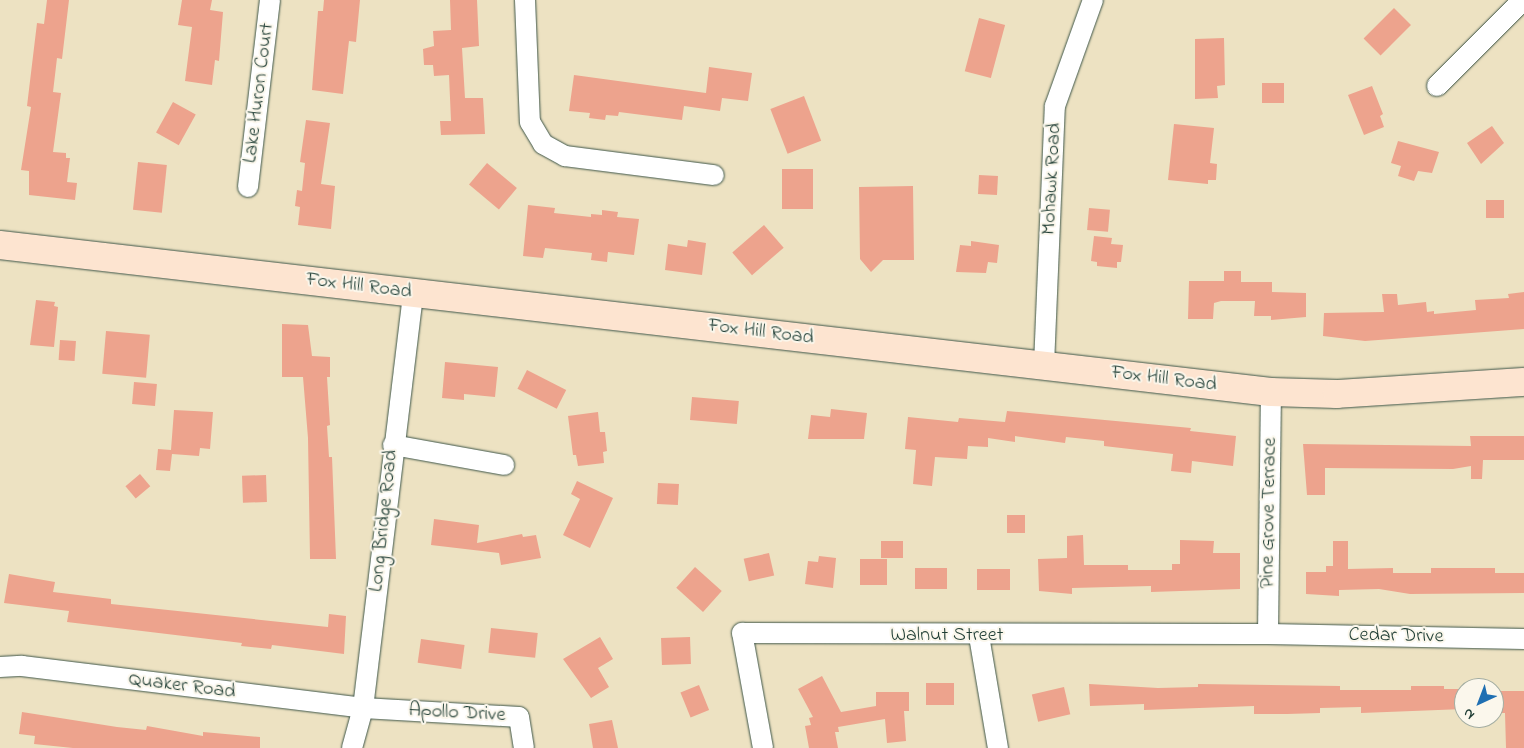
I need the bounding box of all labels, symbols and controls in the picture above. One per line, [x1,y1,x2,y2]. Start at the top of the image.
street label: Lake Huron Court [238,22,280,164]
street label: Mohawk Road [1037,122,1067,236]
street label: Fox Hill Road [305,268,413,304]
street label: Fox Hill Road [707,314,815,350]
street label: Fox Hill Road [1110,361,1218,397]
street label: Pine Grove Terrace [1256,437,1282,589]
street label: Long Bridge Road [365,449,403,593]
street label: Walnut Street [890,623,1004,647]
street label: Cedar Drive [1348,623,1444,649]
street label: Quaker Road [127,668,237,704]
north arrow [1454,678,1504,728]
street label: Apollo Drive [408,698,506,728]
text: N [1458,703,1480,725]

